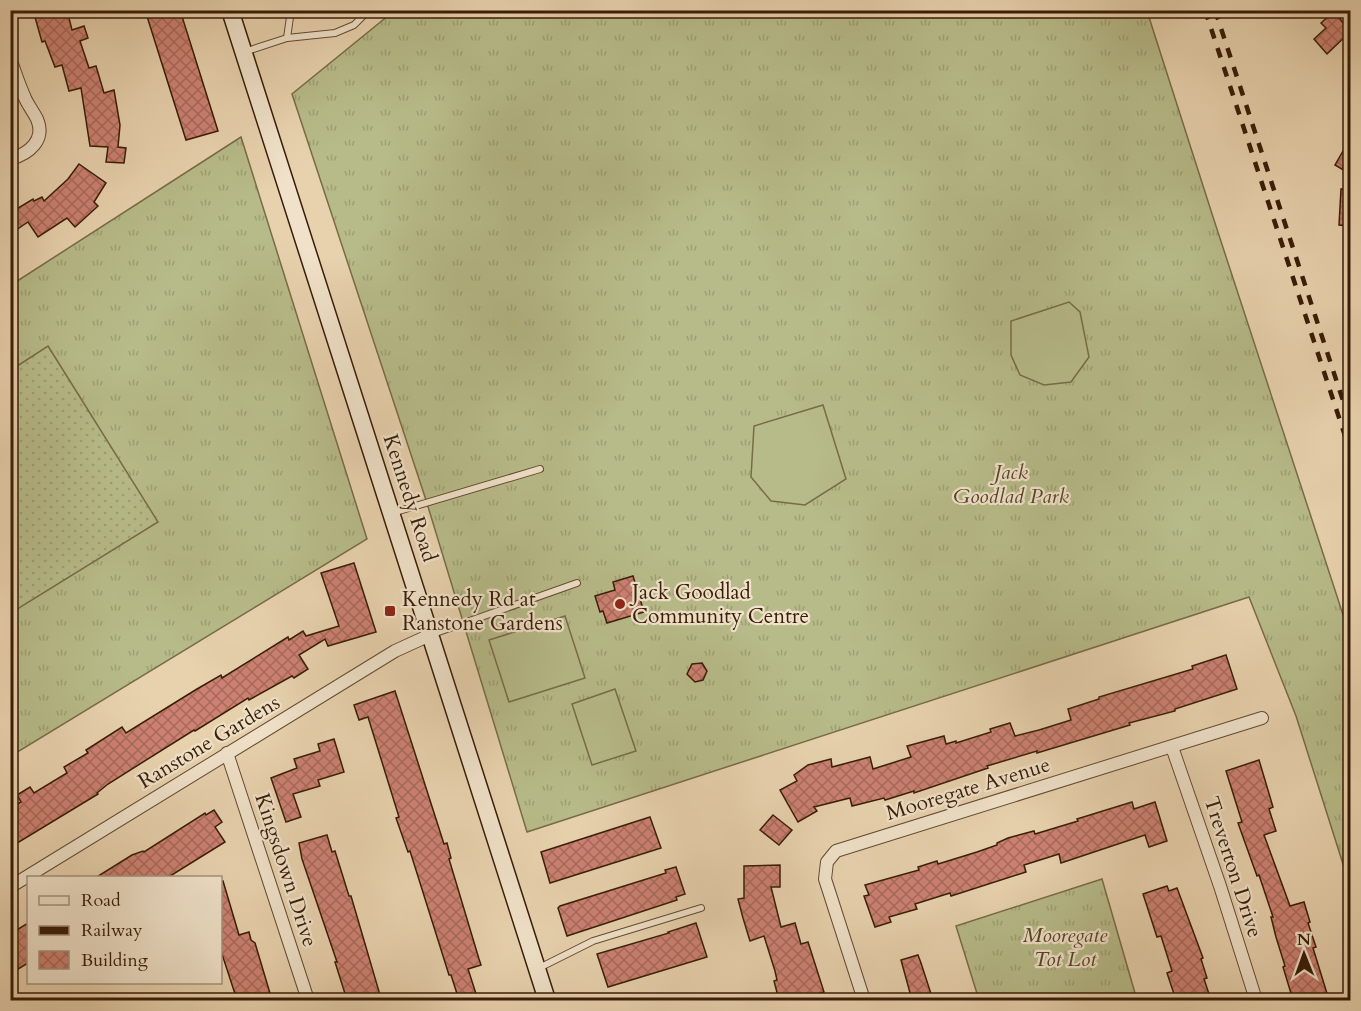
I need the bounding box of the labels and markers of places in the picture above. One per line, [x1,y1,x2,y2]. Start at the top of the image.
place label: Jack Goodlad Community Centre [629,578,809,631]
place label: Kennedy Rd at Ranstone Gardens [402,585,563,638]
marker: Jack Goodlad Community Centre [613,597,627,611]
marker: Kennedy Rd at Ranstone Gardens [383,604,397,618]

